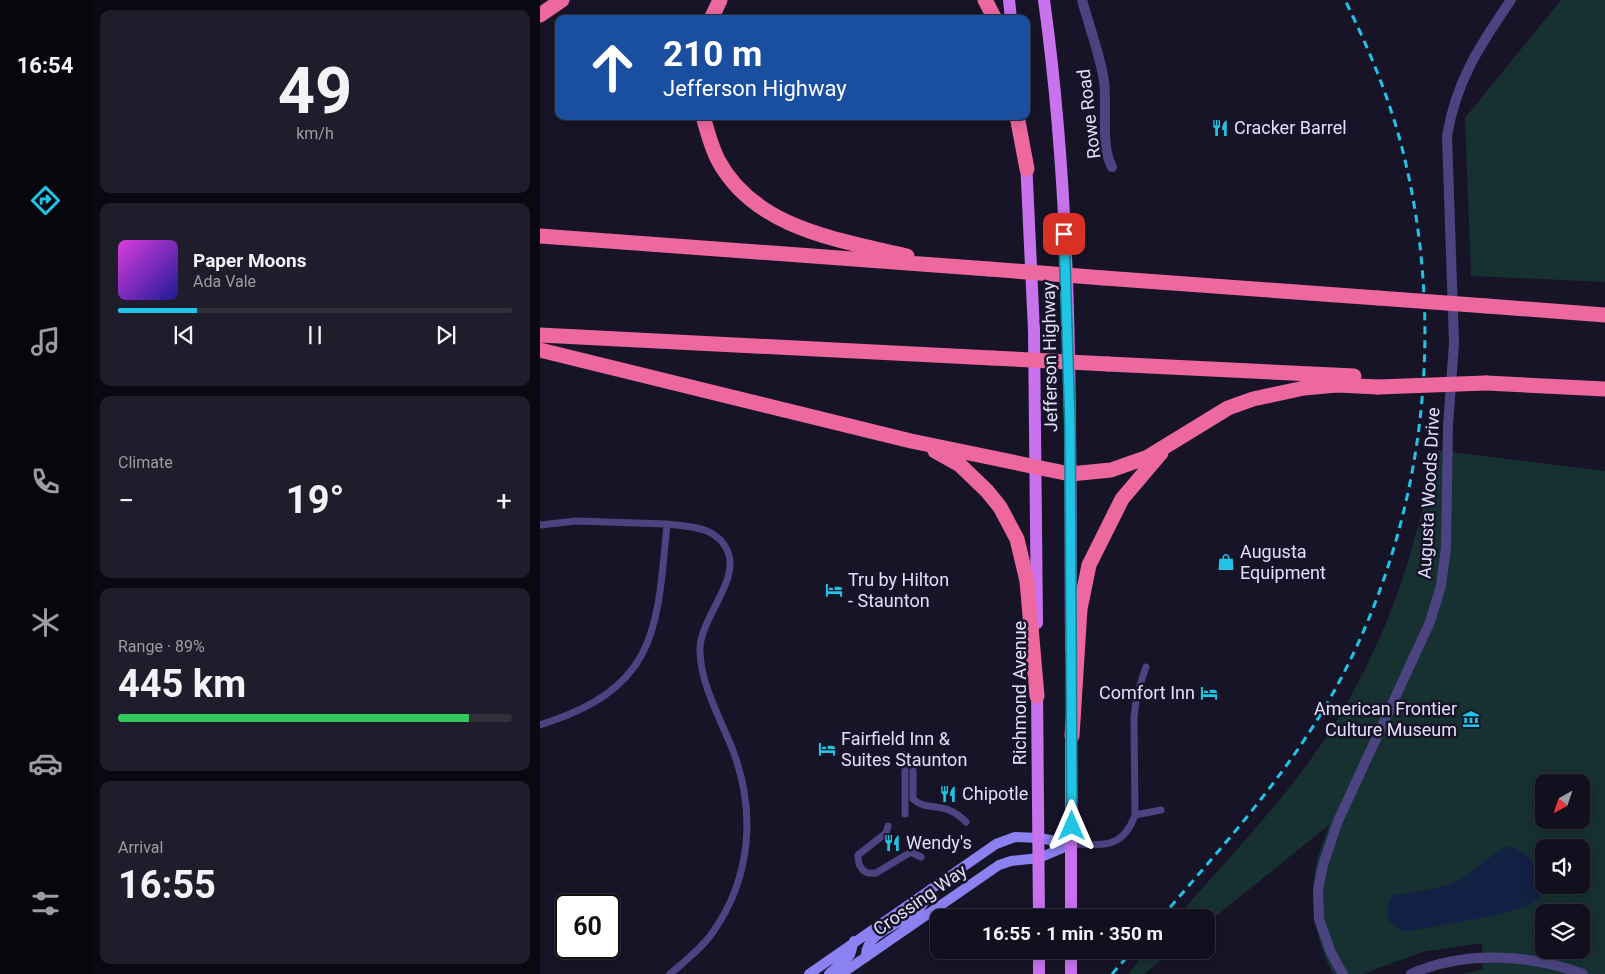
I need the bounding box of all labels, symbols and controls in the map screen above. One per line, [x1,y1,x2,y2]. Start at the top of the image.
text: 210 m [663,34,762,75]
icon: ahead [580,35,645,100]
text: 16:54 [17,53,73,78]
text: 49 [278,53,352,129]
street label: Rowe Road [1073,68,1104,160]
text: Jefferson Highway [663,76,847,101]
place label: Cracker Barrel [1234,117,1347,138]
restaurant icon: Cracker Barrel [1210,118,1230,138]
text: km/h [296,124,334,143]
icon: directions [28,183,63,218]
pin [1043,213,1085,255]
icon: arrive [1050,220,1078,248]
text: Paper Moons [193,249,306,272]
text: Ada Vale [193,272,256,291]
street label: Jefferson Highway [1038,281,1061,432]
icon: previous [170,321,198,349]
icon: pause [301,321,329,349]
icon: next [432,321,460,349]
icon: music [28,324,63,359]
street label: Augusta Woods Drive [1414,407,1443,579]
text: Climate [118,453,173,472]
icon: phone [28,464,63,499]
text: 19° [286,478,344,522]
text: − [118,484,134,517]
text: + [496,484,512,517]
place label: Augusta Equipment [1240,541,1326,583]
shop icon: Augusta Equipment [1216,552,1236,572]
place label: Tru by Hilton - Staunton [848,569,949,611]
hotel icon: Tru by Hilton - Staunton [824,580,844,600]
icon: climate [28,605,63,640]
street label: Richmond Avenue [1009,621,1030,765]
text: Range · 89% [118,637,205,656]
text: 445 km [118,662,246,706]
place label: Comfort Inn [1099,682,1195,703]
hotel icon: Comfort Inn [1199,683,1219,703]
place label: American Frontier Culture Museum [1314,698,1457,740]
museum icon: American Frontier Culture Museum [1461,709,1481,729]
place label: Fairfield Inn & Suites Staunton [841,728,967,770]
hotel icon: Fairfield Inn & Suites Staunton [817,739,837,759]
icon: car [28,746,63,781]
north arrow [1535,774,1590,829]
map controls [1535,774,1590,959]
place label: Chipotle [962,783,1028,804]
restaurant icon: Chipotle [938,784,958,804]
position arrow [1045,799,1097,851]
place label: Wendy's [906,832,972,853]
restaurant icon: Wendy's [882,833,902,853]
text: Arrival [118,838,163,857]
button: sound [1535,839,1590,894]
street label: Crossing Way [869,859,971,940]
text: 16:55 [118,863,216,907]
icon: filters [28,886,63,921]
speed limit sign: 60 [555,894,620,959]
button: layers [1535,904,1590,959]
text: 16:55 · 1 min · 350 m [982,922,1163,945]

